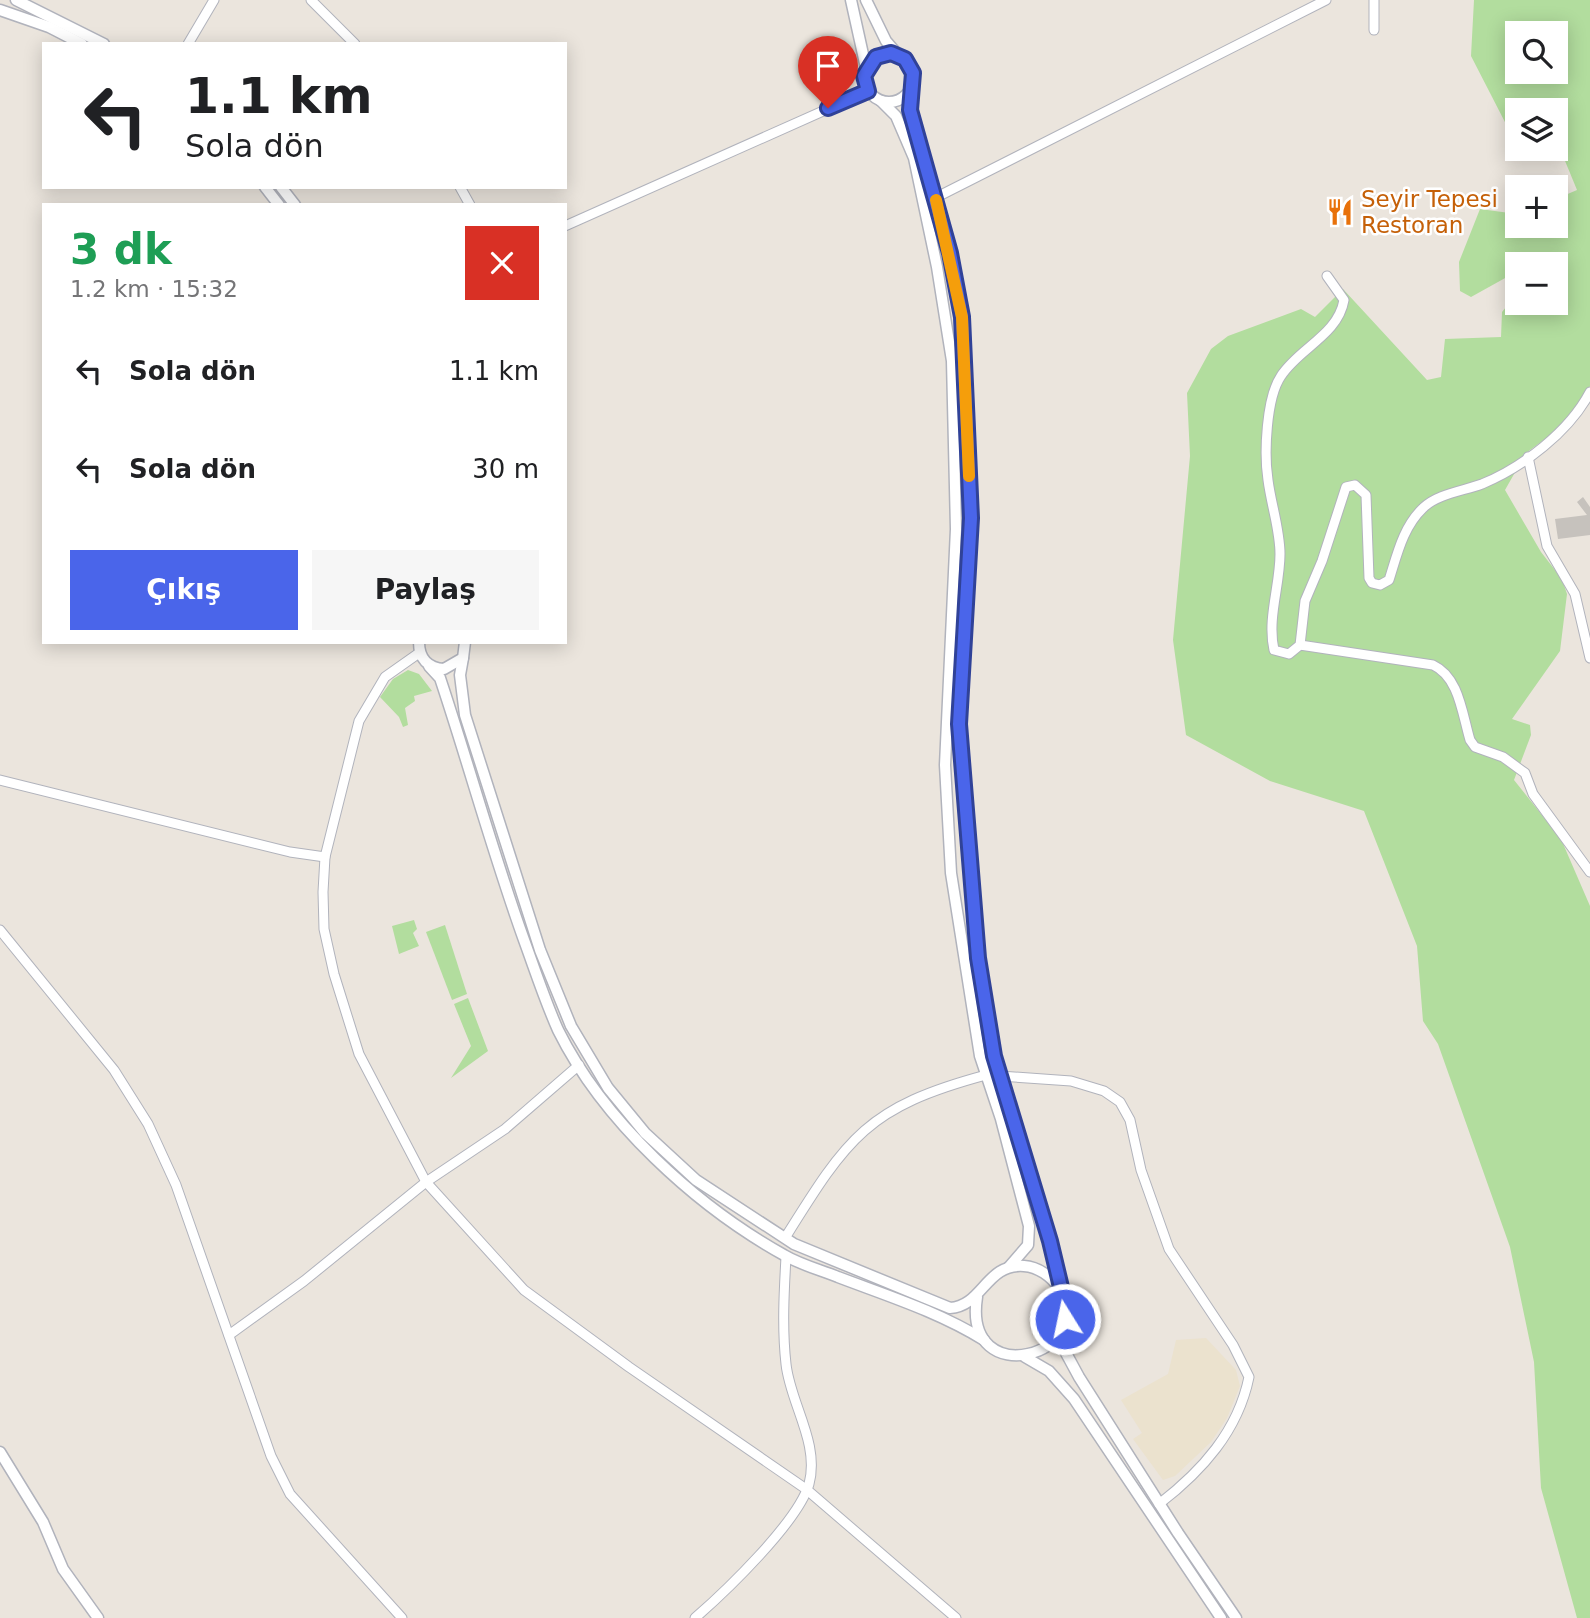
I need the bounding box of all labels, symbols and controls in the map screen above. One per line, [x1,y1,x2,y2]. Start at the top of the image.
map controls [1505,21,1568,315]
button: search [1505,21,1568,84]
pin [798,36,858,108]
icon: arrive [809,47,847,85]
text: 1.1 km [185,68,373,125]
icon: left [70,70,161,161]
button: layers [1505,98,1568,161]
text: Sola dön [185,127,324,165]
button: + [1505,175,1568,238]
place label: Seyir Tepesi Restoran [1361,186,1498,238]
restaurant icon: Seyir Tepesi Restoran [1325,197,1355,227]
text: 3 dk [70,225,172,274]
button: close [465,226,539,300]
button: − [1505,252,1568,315]
text: 1.2 km · 15:32 [70,276,238,302]
icon: left [70,352,108,390]
text: Sola dön [129,356,256,386]
text: 1.1 km [449,356,539,386]
icon: left [70,450,108,488]
text: Sola dön [129,454,256,484]
text: 30 m [472,454,539,484]
button: Çıkış [70,550,298,630]
button: Paylaş [312,550,539,630]
position arrow [1028,1282,1102,1356]

